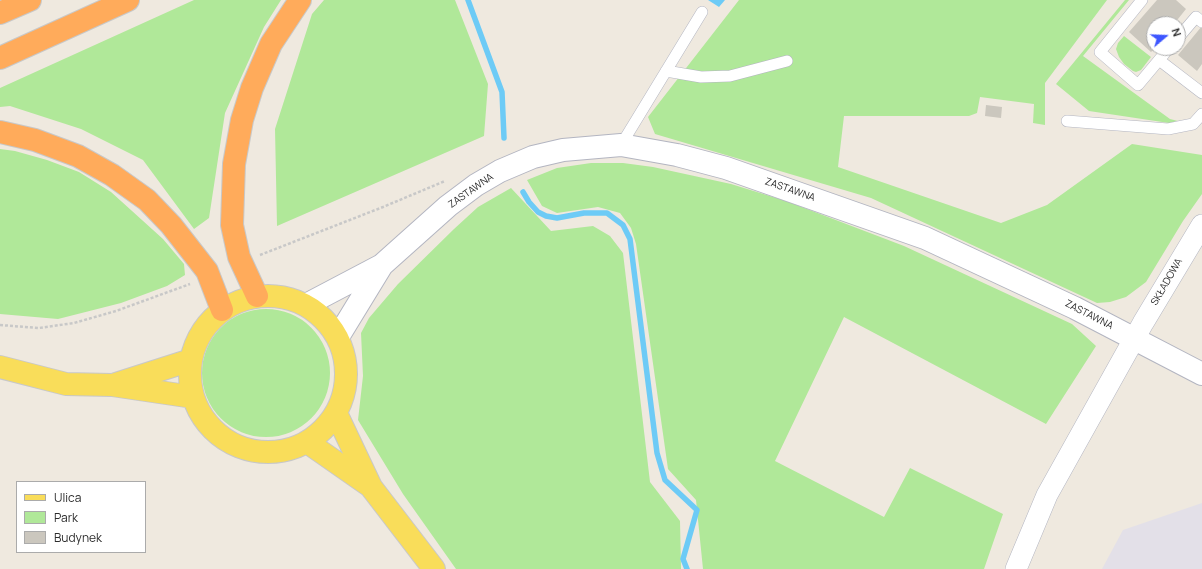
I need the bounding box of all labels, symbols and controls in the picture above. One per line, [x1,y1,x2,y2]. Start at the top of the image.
north arrow [1146,16,1186,56]
text: N [1168,26,1185,38]
street label: ZASTAWNA [446,171,496,211]
street label: ZASTAWNA [763,176,817,204]
street label: SKŁADOWA [1149,256,1185,308]
street label: ZASTAWNA [1063,298,1115,332]
legend [16,481,146,553]
text: Ulica [54,489,81,506]
text: Park [54,509,78,526]
text: Budynek [54,529,102,546]

